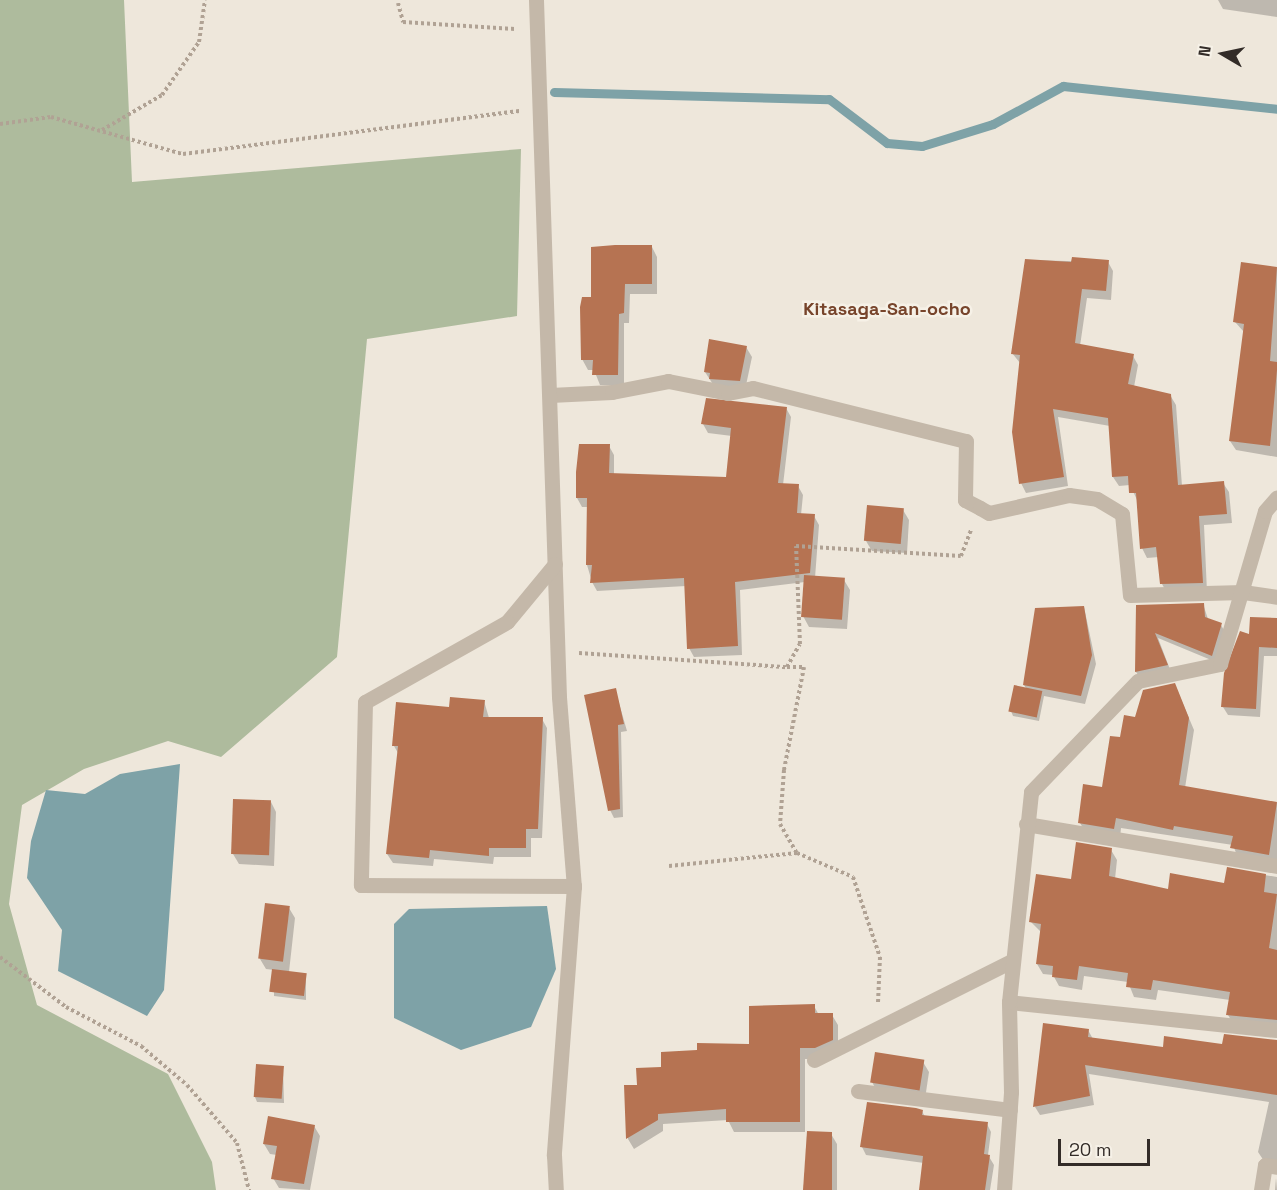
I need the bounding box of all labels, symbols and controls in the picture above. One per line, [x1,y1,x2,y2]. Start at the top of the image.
north arrow [1193,24,1253,84]
text: N [1194,44,1216,58]
district label: Kitasaga-San-ocho [803,298,971,320]
scale bar [1061,1127,1152,1165]
text: 20 m [1069,1138,1112,1161]

